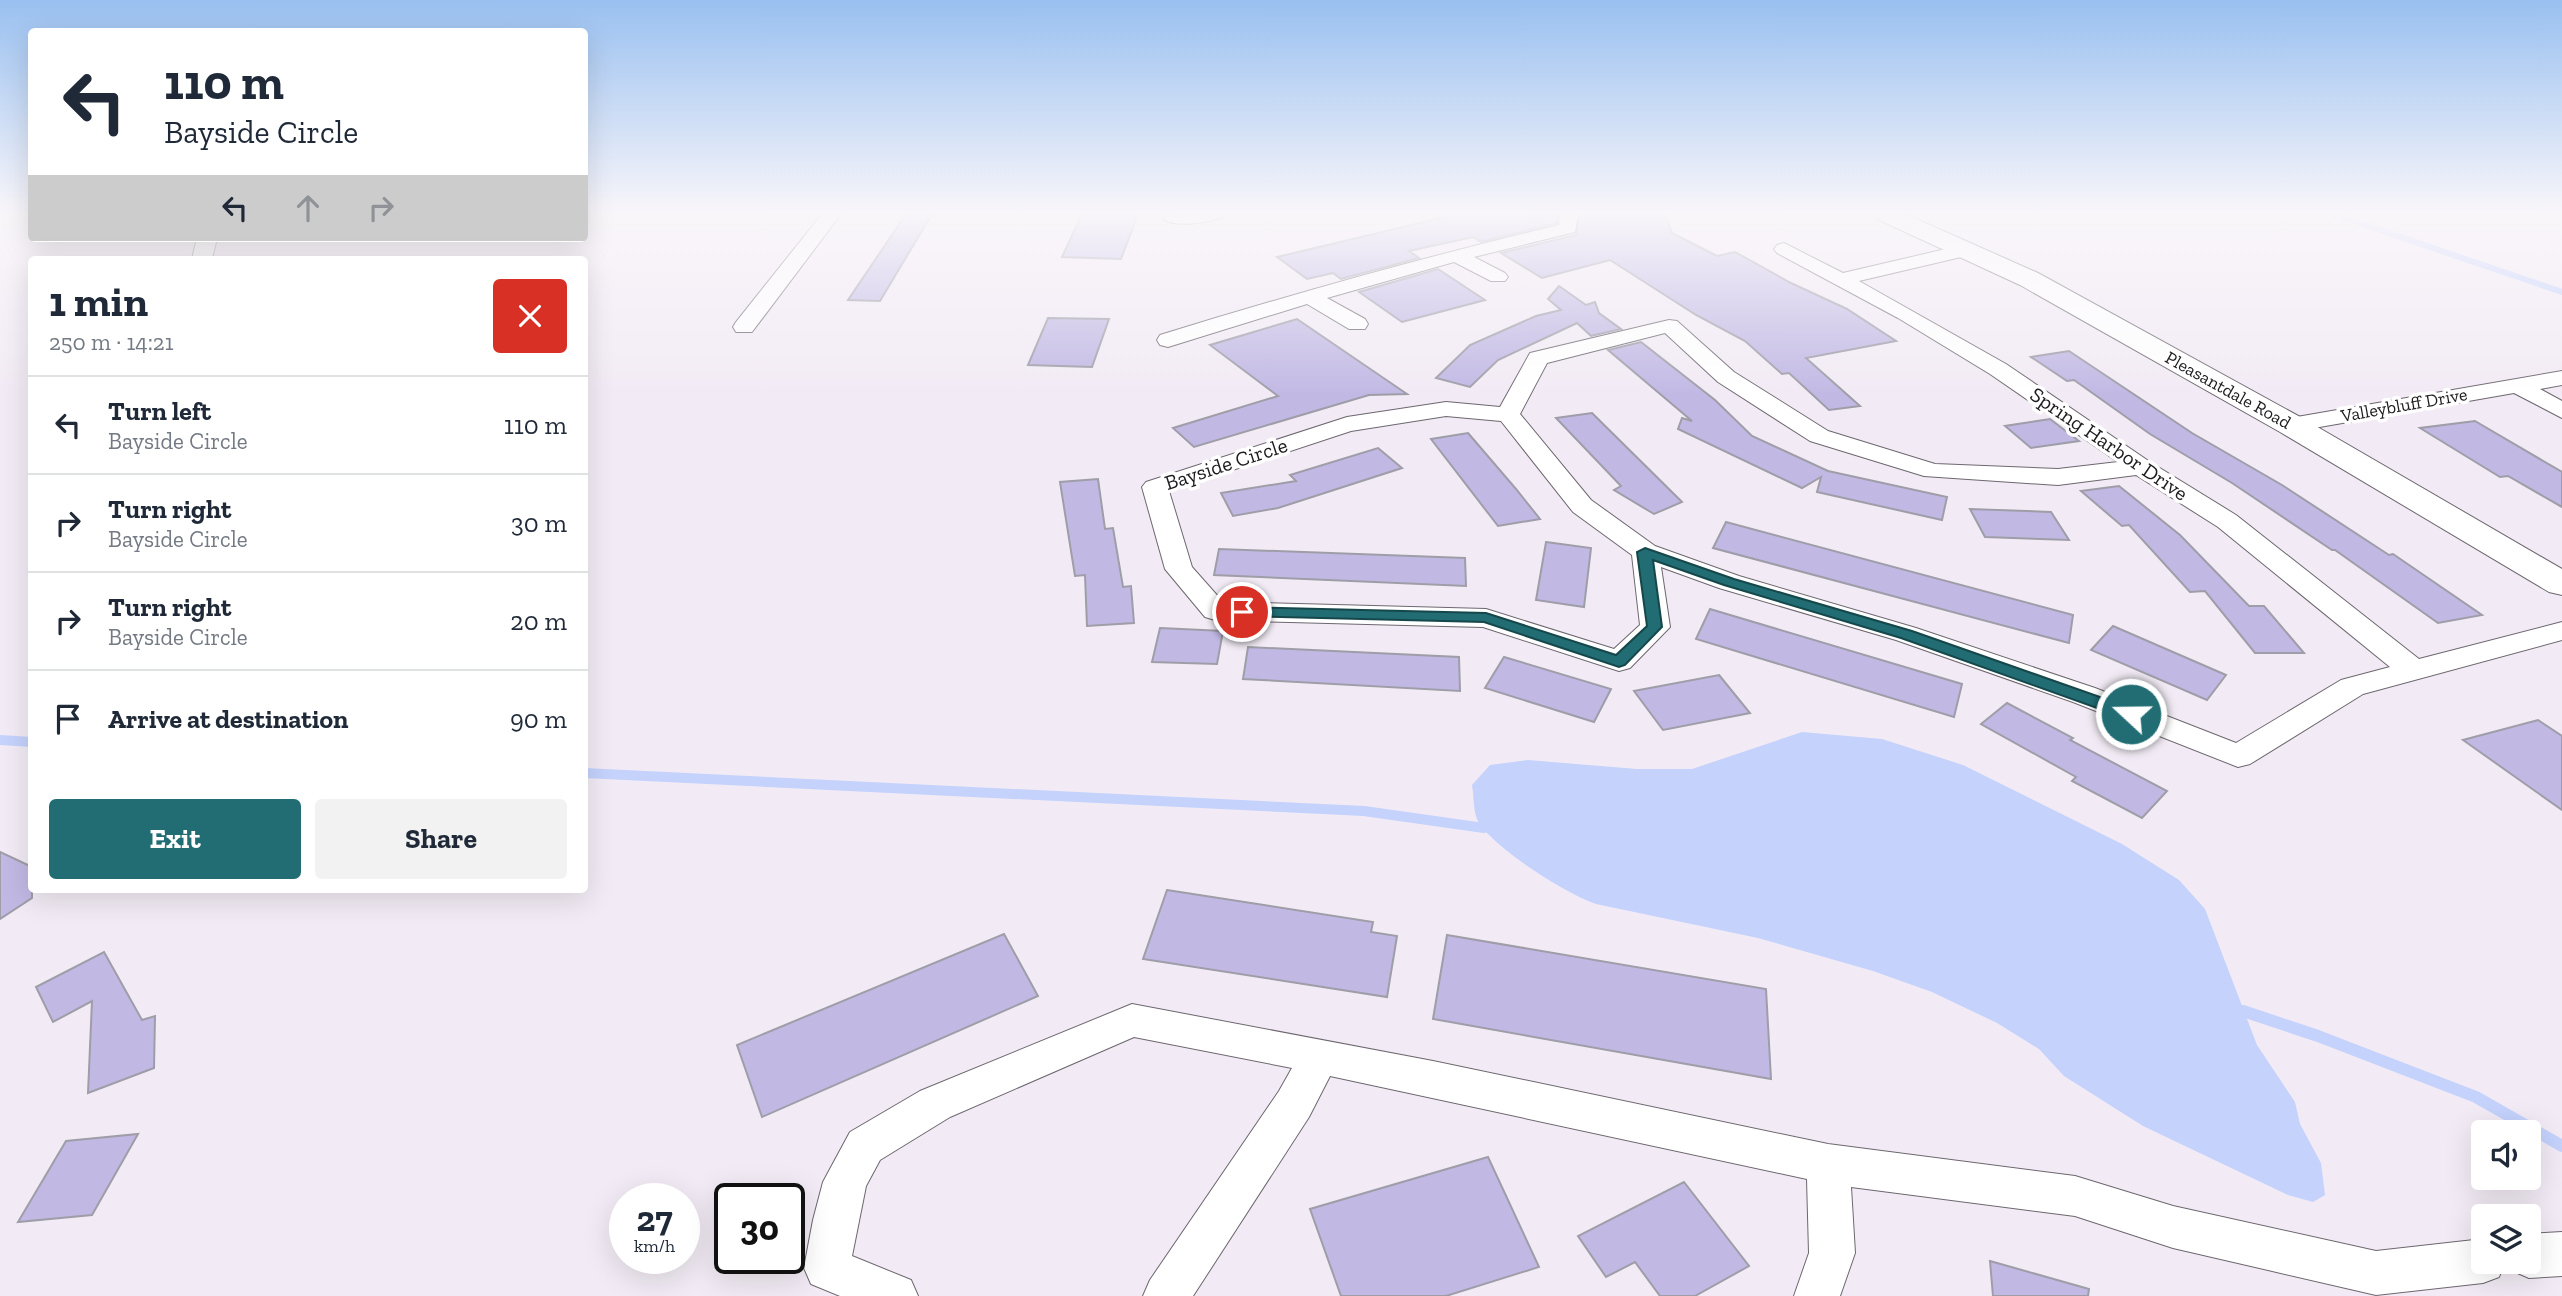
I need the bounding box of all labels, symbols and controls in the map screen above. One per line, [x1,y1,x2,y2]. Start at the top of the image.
text: 110 m [164,53,284,112]
icon: left [49,56,140,147]
text: Bayside Circle [164,113,358,151]
icon: left [216,189,254,227]
icon: ahead [289,189,327,227]
icon: right [362,189,400,227]
text: 1 min [49,276,148,327]
button: close [493,279,567,353]
text: 250 m · 14:21 [49,328,174,356]
street label: Pleasantdale Road [2161,346,2295,434]
street label: Spring Harbor Drive [2026,381,2193,506]
street label: Valleybluff Drive [2338,383,2469,427]
text: Turn left [108,395,211,427]
icon: left [49,406,87,444]
text: 110 m [504,409,567,441]
text: Bayside Circle [108,427,248,455]
street label: Bayside Circle [1161,432,1290,495]
text: Turn right [108,493,231,525]
icon: right [49,504,87,542]
text: 30 m [511,507,567,539]
text: Bayside Circle [108,525,248,553]
pin [1212,582,1272,642]
text: Turn right [108,591,231,623]
icon: arrive [1223,593,1261,631]
icon: right [49,602,87,640]
text: 20 m [510,605,567,637]
text: Bayside Circle [108,623,248,651]
position arrow [2094,677,2168,751]
icon: arrive [49,700,87,738]
text: Arrive at destination [108,703,348,735]
text: 90 m [510,703,567,735]
button: Exit [49,799,301,879]
button: Share [315,799,567,879]
map controls [2471,1120,2541,1274]
button: sound [2471,1120,2541,1190]
speed limit sign: 30 [714,1183,805,1274]
text: 27 [636,1198,673,1240]
button: layers [2471,1204,2541,1274]
text: km/h [634,1235,675,1257]

